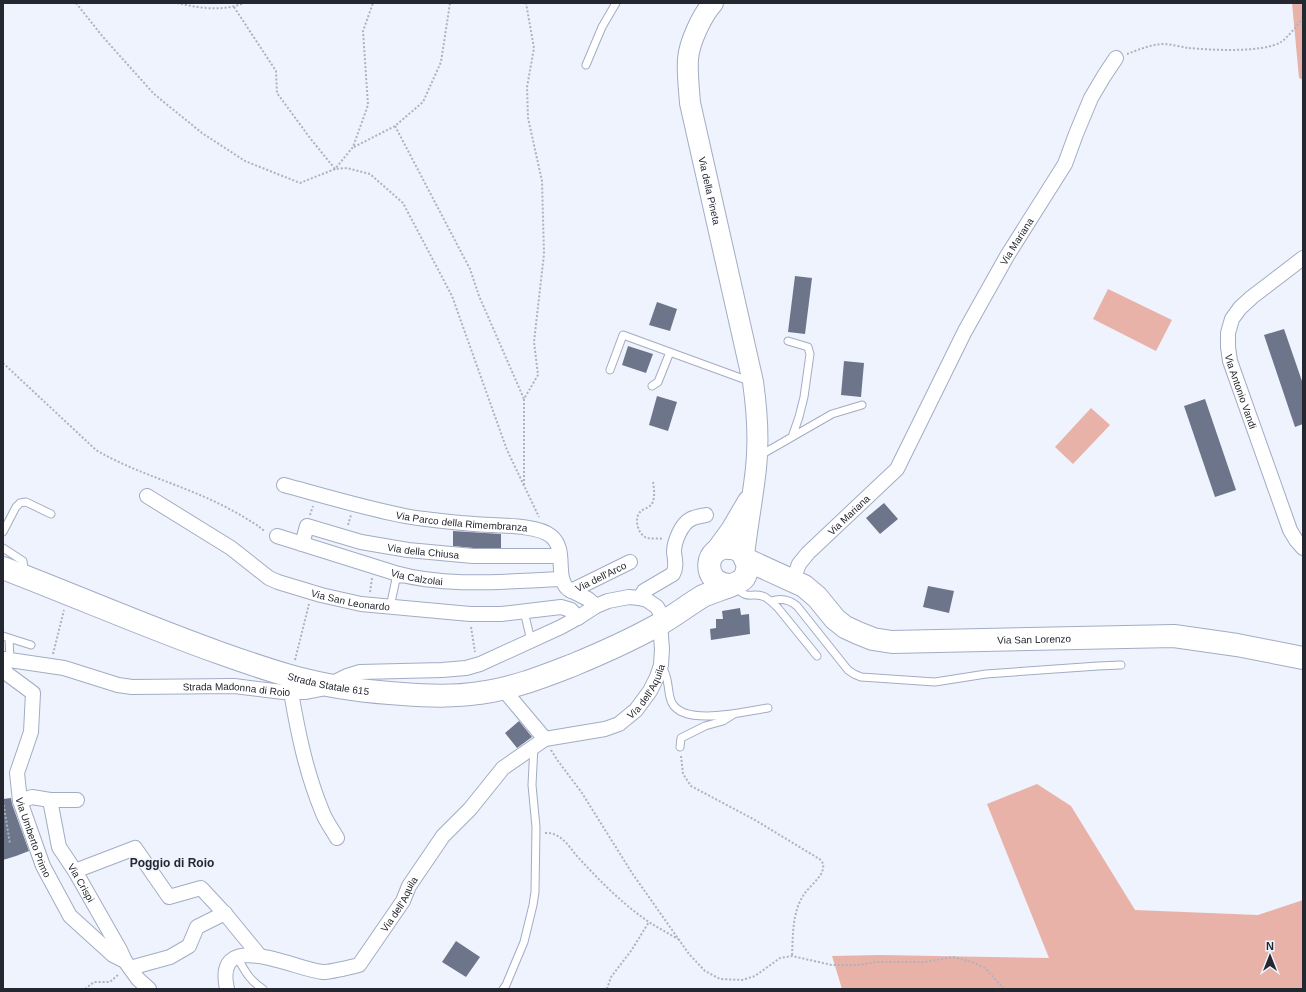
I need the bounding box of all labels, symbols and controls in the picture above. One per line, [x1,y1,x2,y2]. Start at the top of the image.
street label: Via della Pineta [697,156,723,226]
street label: Via Mariana [998,215,1035,267]
street label: Via Antonio Vandi [1224,353,1259,430]
street label: Via Mariana [825,492,872,537]
street label: Via Parco della Rimembranza [395,509,529,533]
street label: Via della Chiusa [387,541,460,560]
street label: Via dell'Arco [573,559,628,594]
street label: Via Calzolai [390,567,443,587]
street label: Via San Leonardo [310,587,391,612]
street label: Via San Lorenzo [997,633,1072,645]
street label: Via dell'Aquila [625,662,667,721]
street label: Strada Statale 615 [286,670,370,697]
street label: Strada Madonna di Roio [183,680,291,698]
street label: Via Umberto Primo [14,797,54,879]
district label: Poggio di Roio [130,856,214,870]
street label: Via Crispi [66,861,97,904]
street label: Via dell'Aquila [378,874,420,934]
north arrow [1250,936,1290,976]
text: N [1266,940,1274,952]

